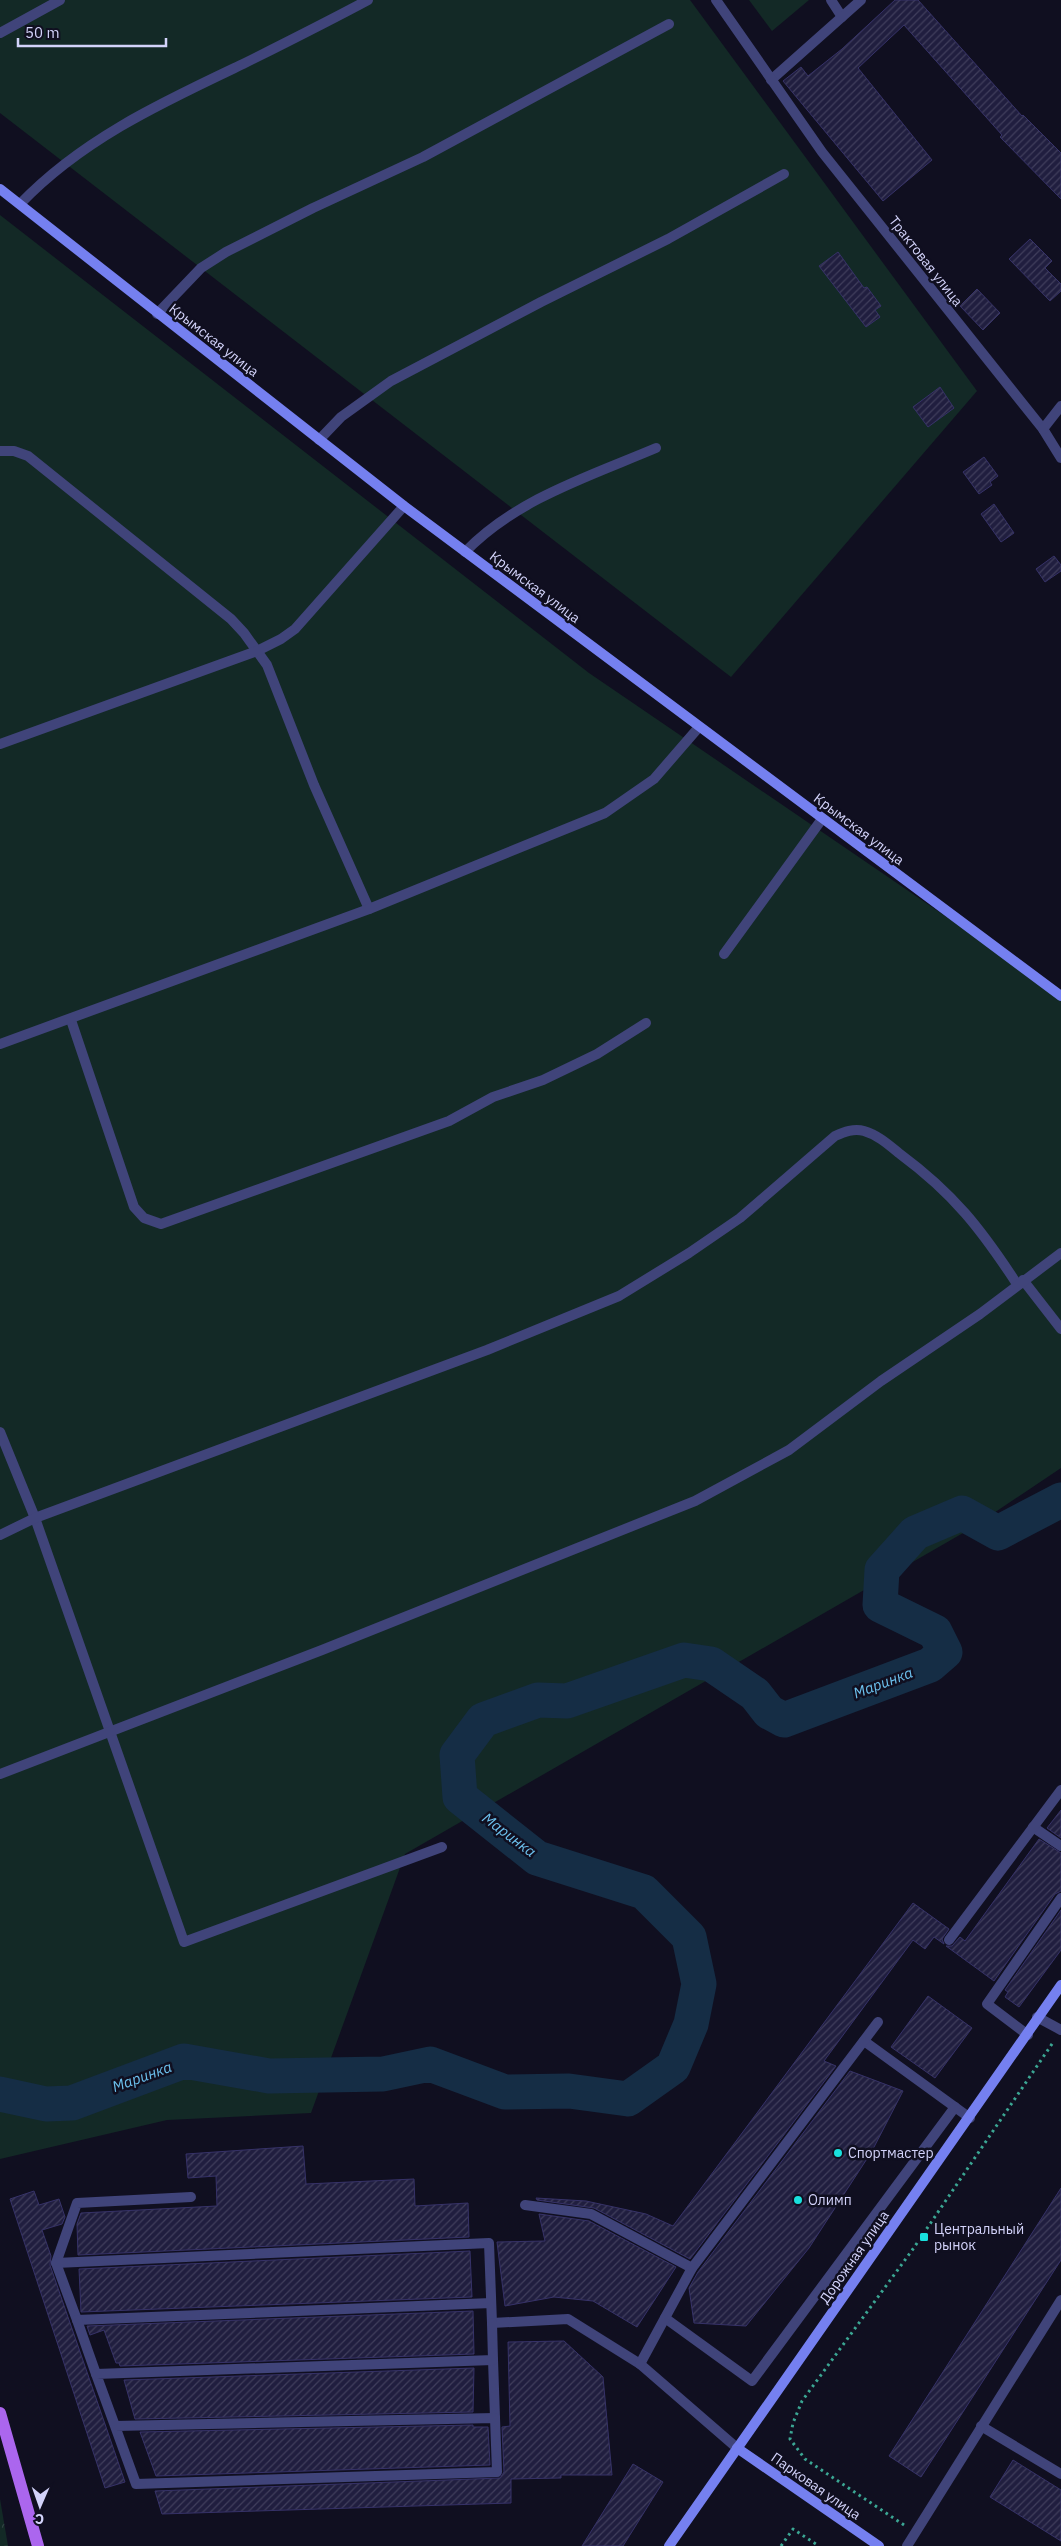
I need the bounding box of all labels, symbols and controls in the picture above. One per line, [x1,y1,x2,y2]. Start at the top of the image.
scale bar [18,15,165,47]
text: 50 m [25,23,60,42]
street label: Трактовая улица [885,212,967,310]
street label: Крымская улица [166,299,263,381]
street label: Крымская улица [486,547,584,627]
street label: Крымская улица [810,789,908,869]
water label: Маринка [850,1662,916,1703]
water label: Маринка [479,1808,540,1861]
water label: Маринка [109,2057,175,2096]
place label: Спортмастер [848,2144,934,2162]
marker: Спортмастер [832,2147,844,2159]
place label: Олимп [808,2191,852,2209]
marker: Олимп [792,2194,804,2206]
street label: Дорожная улица [815,2206,893,2307]
place label: Центральный рынок [934,2220,1024,2254]
marker: Центральный рынок [918,2231,930,2243]
street label: Парковая улица [768,2448,865,2524]
north arrow [15,2481,65,2531]
text: С [35,2510,44,2528]

